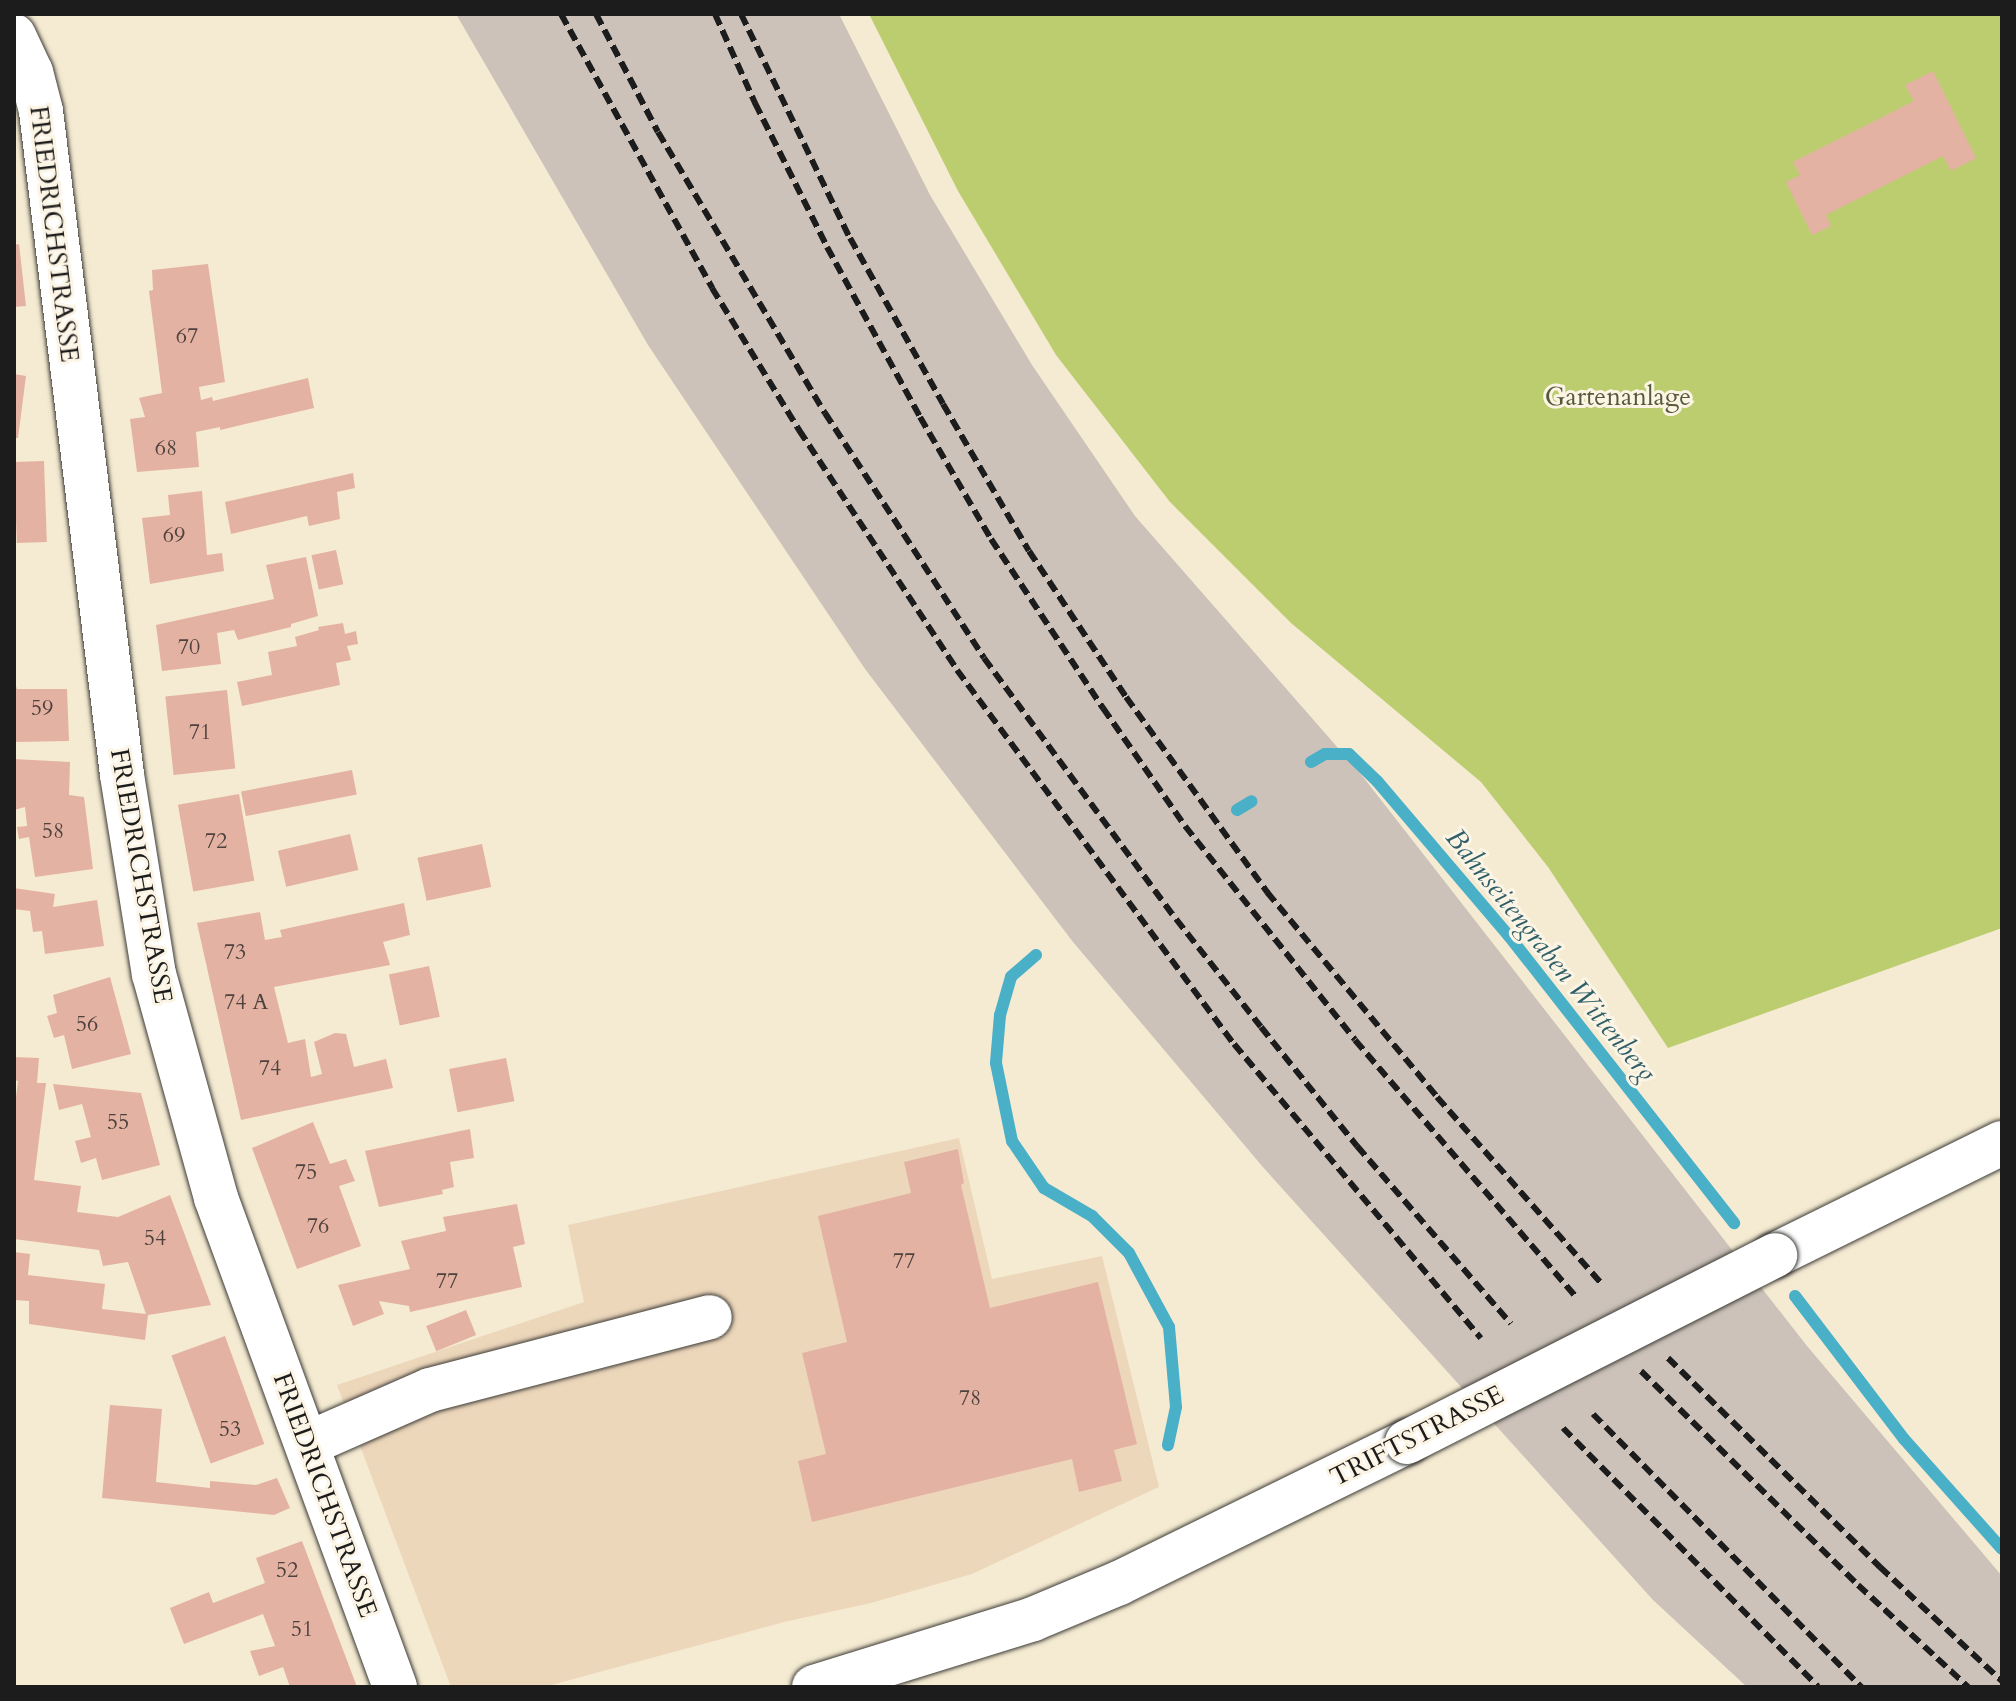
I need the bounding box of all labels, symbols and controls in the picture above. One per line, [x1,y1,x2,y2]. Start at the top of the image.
street label: FRIEDRICHSTRASSE [23,104,85,364]
house number: 67 [176,324,198,350]
park label: Gartenanlage [1545,381,1691,413]
house number: 68 [155,436,177,462]
house number: 69 [163,523,185,549]
house number: 70 [178,635,200,661]
house number: 59 [31,696,53,722]
house number: 71 [189,720,211,746]
street label: FRIEDRICHSTRASSE [103,746,179,1006]
house number: 58 [42,819,64,845]
water label: Bahnseitengraben Wittenberg [1439,822,1663,1088]
house number: 72 [205,829,227,855]
house number: 73 [224,940,246,966]
house number: 74 A [224,990,268,1016]
house number: 56 [76,1012,98,1038]
house number: 74 [259,1056,281,1082]
house number: 55 [107,1110,129,1136]
house number: 75 [295,1160,317,1186]
house number: 76 [307,1214,329,1240]
house number: 54 [144,1226,166,1252]
house number: 77 [893,1249,915,1275]
house number: 77 [436,1269,458,1295]
street label: FRIEDRICHSTRASSE [266,1368,384,1622]
street label: TRIFTSTRASSE [1325,1379,1509,1493]
house number: 78 [959,1386,981,1412]
house number: 53 [219,1417,241,1443]
house number: 52 [276,1558,298,1584]
house number: 51 [291,1617,313,1643]

